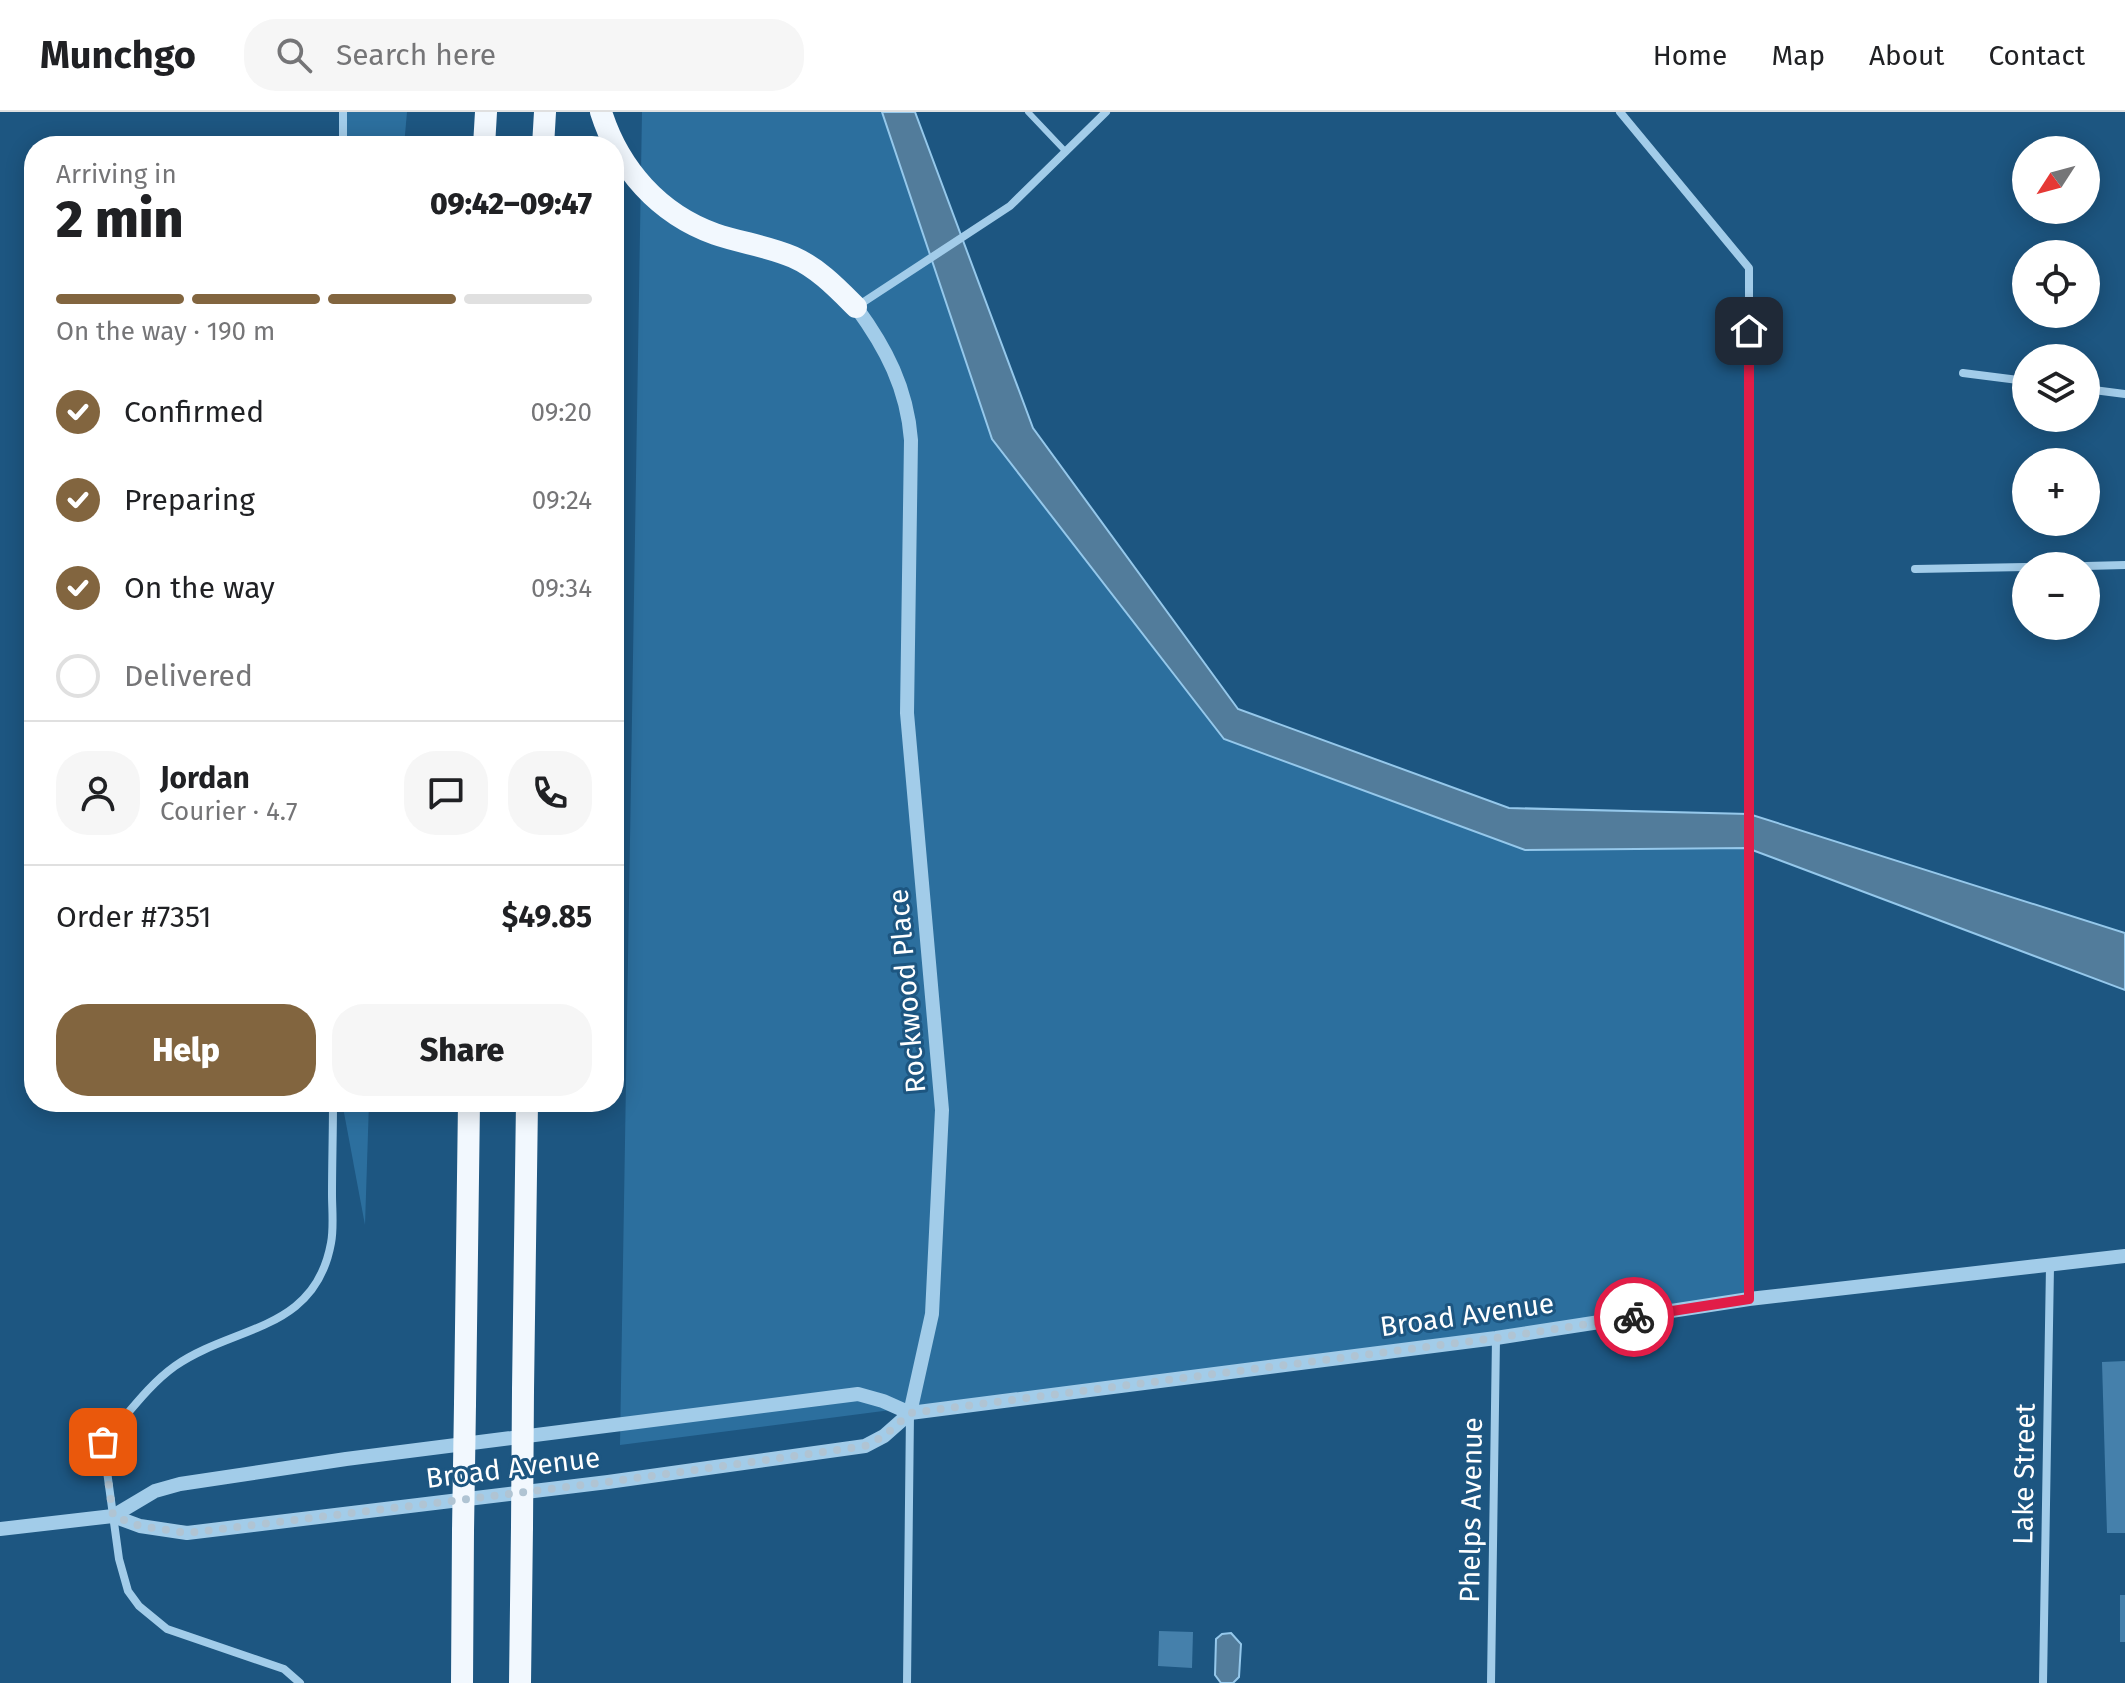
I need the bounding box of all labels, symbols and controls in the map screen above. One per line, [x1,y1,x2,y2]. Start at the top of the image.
search box [244,19,804,91]
text: Munchgo [40,32,196,78]
icon: search [272,33,316,77]
text: Search here [336,37,496,73]
text: Home [1653,39,1727,72]
text: Map [1771,39,1825,72]
text: About [1869,39,1944,72]
text: Contact [1988,39,2085,72]
north arrow [2012,136,2100,224]
map controls [2012,136,2100,640]
text: Arriving in [56,159,177,190]
text: 09:42–09:47 [430,186,592,222]
text: 2 min [56,188,183,251]
button: locate [2012,240,2100,328]
pin [1715,297,1783,365]
icon: home [1727,309,1771,353]
text: On the way · 190 m [56,316,275,347]
button: layers [2012,344,2100,432]
icon: check [56,390,100,434]
text: Confirmed [124,394,264,430]
text: 09:20 [530,397,592,428]
button: + [2012,448,2100,536]
icon: check [56,478,100,522]
text: Preparing [124,482,255,518]
text: 09:24 [532,485,592,516]
button: − [2012,552,2100,640]
icon: check [56,566,100,610]
text: On the way [124,570,275,606]
text: 09:34 [531,573,592,604]
text: Delivered [124,658,253,694]
button: person [56,751,140,835]
button: chat [404,751,488,835]
button: phone [508,751,592,835]
text: Jordan [160,760,250,796]
text: Courier · 4.7 [160,796,298,827]
street label: Rockwood Place [882,887,932,1095]
text: Order #7351 [56,899,211,935]
text: $49.85 [502,899,592,935]
button: Help [56,1004,316,1096]
button: Share [332,1004,592,1096]
courier [1594,1277,1674,1357]
street label: Broad Avenue [1378,1286,1556,1344]
icon: bike [1612,1295,1656,1339]
street label: Lake Street [2006,1402,2042,1545]
pin [69,1408,137,1476]
street label: Phelps Avenue [1453,1417,1489,1603]
icon: bag [81,1420,125,1464]
street label: Broad Avenue [424,1441,602,1495]

